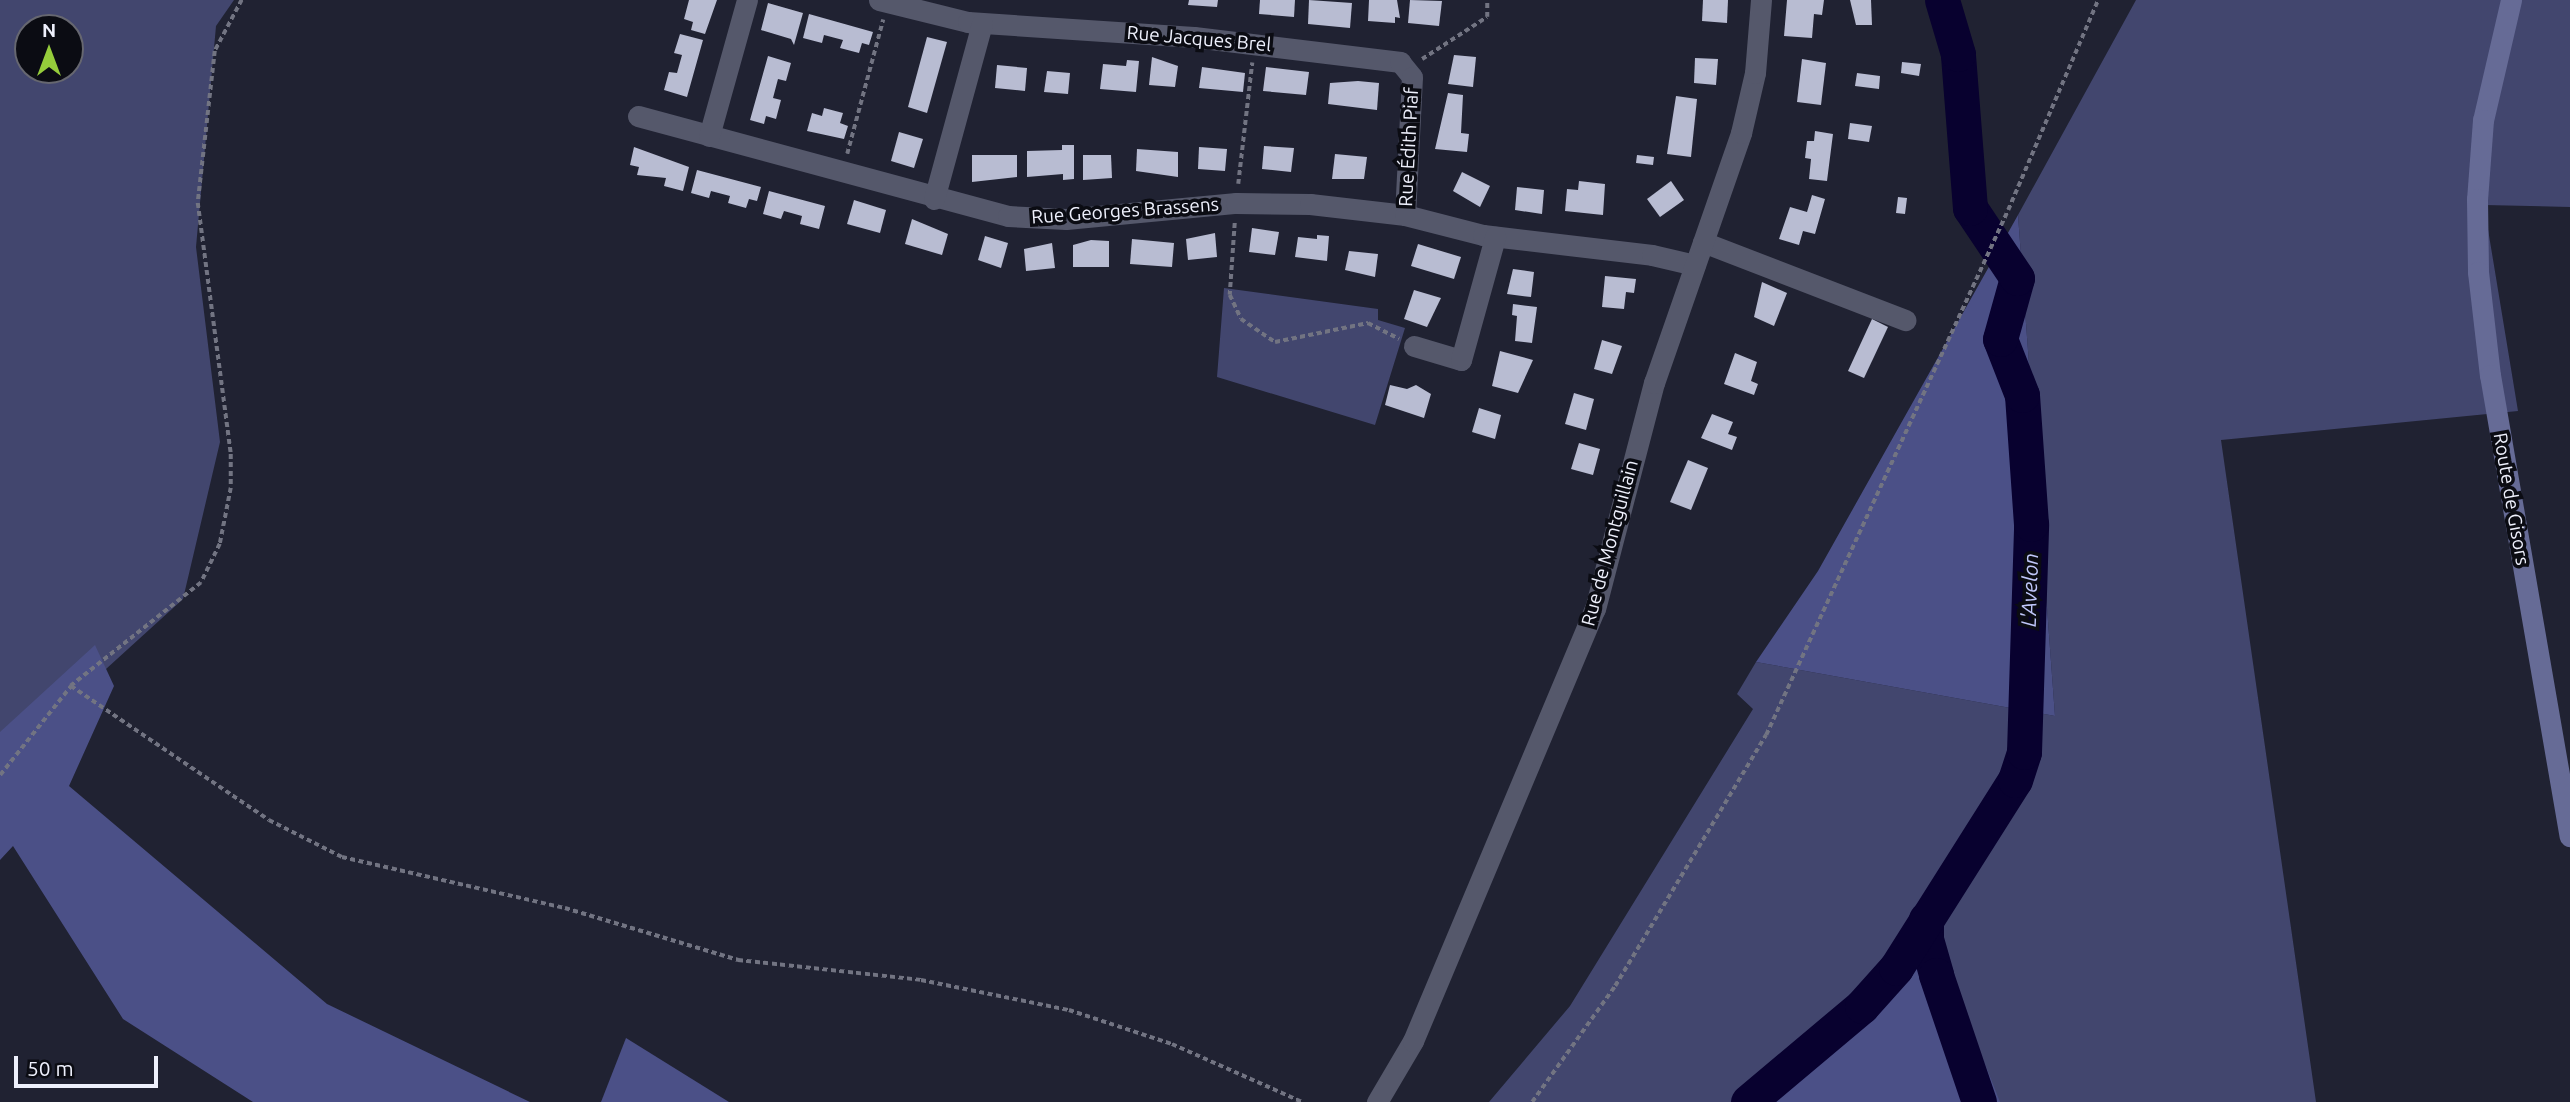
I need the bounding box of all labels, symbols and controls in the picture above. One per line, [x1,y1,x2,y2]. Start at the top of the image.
north arrow [14,14,84,84]
text: N [42,19,56,41]
street label: Rue Jacques Brel [1126,21,1272,57]
street label: Rue Édith Piaf [1394,87,1424,207]
street label: Rue Georges Brassens [1030,193,1220,229]
street label: Route de Gisors [2488,431,2534,567]
street label: Rue de Montguillain [1577,457,1643,629]
water label: L'Avelon [2015,553,2043,627]
scale bar [18,1042,161,1086]
text: 50 m [27,1056,74,1080]

